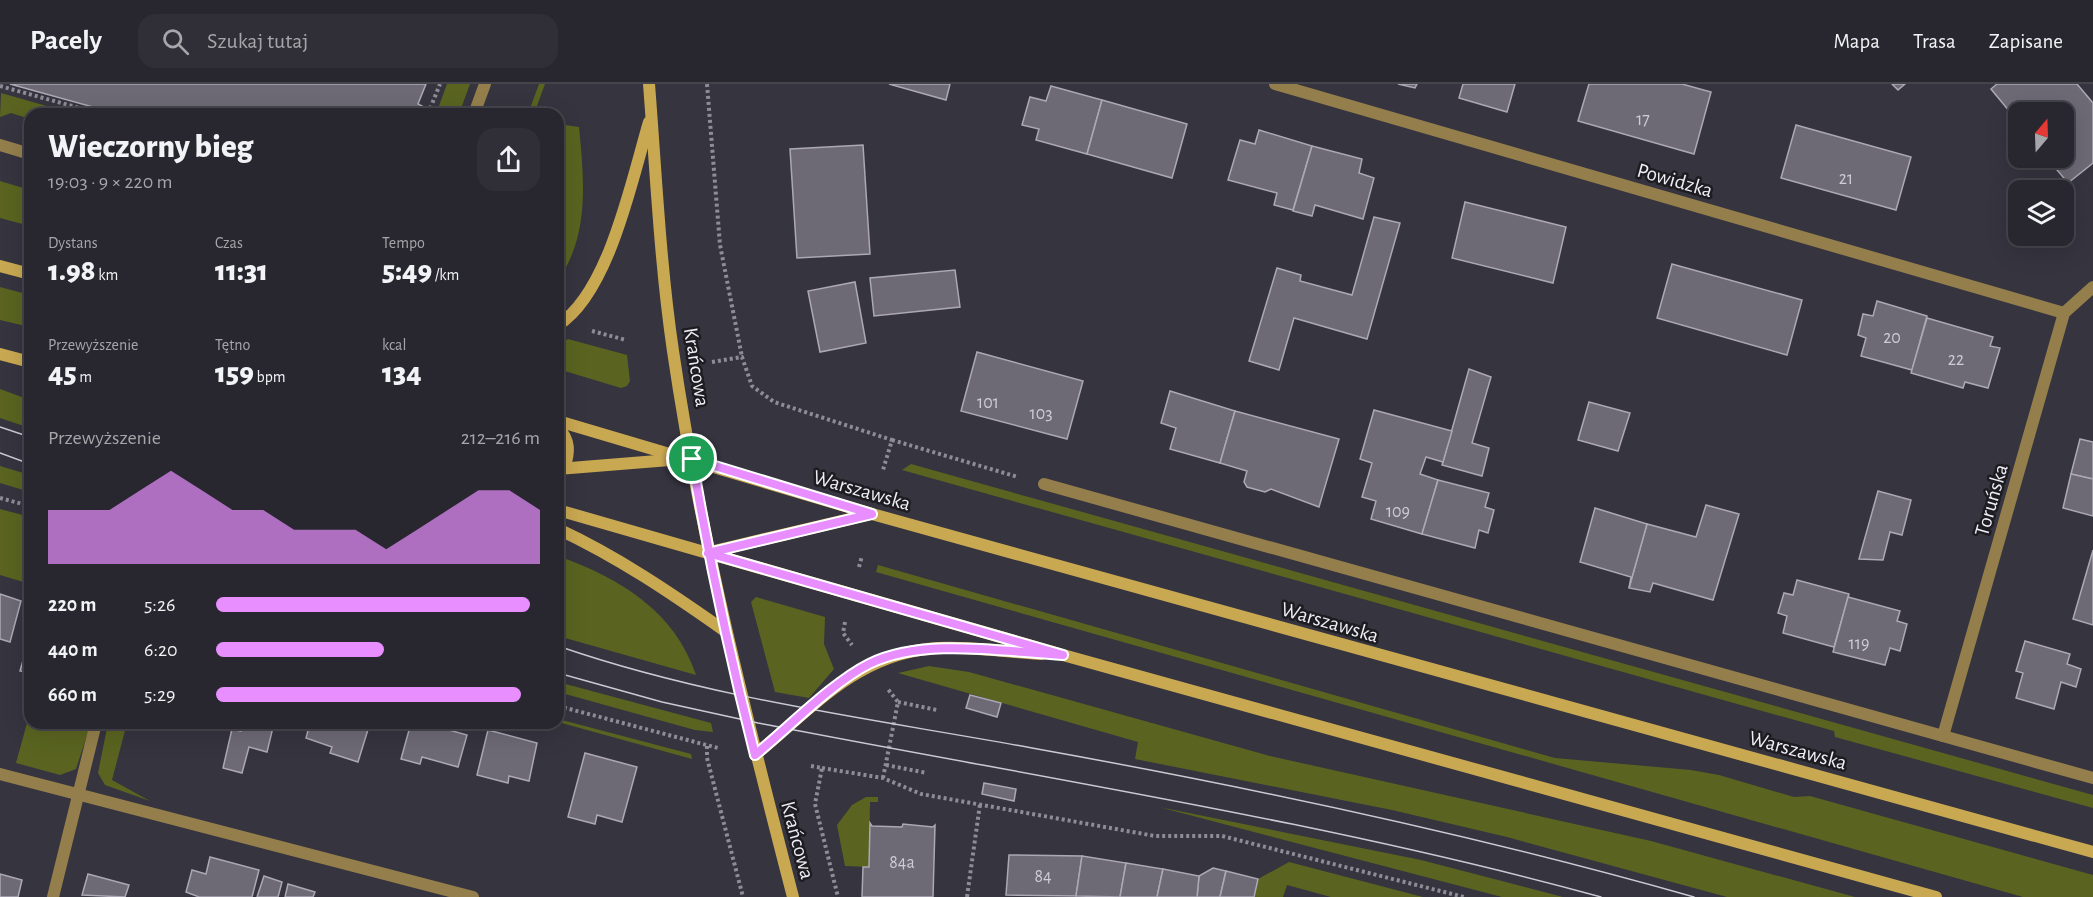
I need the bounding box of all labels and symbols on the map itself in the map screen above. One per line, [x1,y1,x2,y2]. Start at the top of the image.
north arrow [2008,102,2074,168]
house number: 17 [1636,111,1650,129]
street label: Powidzka [1635,160,1715,201]
house number: 21 [1839,170,1853,188]
street label: Krańcowa [680,326,713,408]
house number: 20 [1883,329,1901,347]
house number: 22 [1948,351,1964,369]
house number: 101 [977,394,999,412]
house number: 103 [1029,405,1053,423]
pin [666,433,717,484]
street label: Toruńska [1971,462,2012,538]
street label: Warszawska [811,467,913,515]
house number: 109 [1386,503,1410,521]
street label: Warszawska [1279,599,1381,647]
house number: 119 [1849,635,1869,653]
street label: Warszawska [1747,727,1849,774]
street label: Krańcowa [777,799,818,882]
house number: 84a [889,854,915,872]
house number: 84 [1034,868,1052,886]

